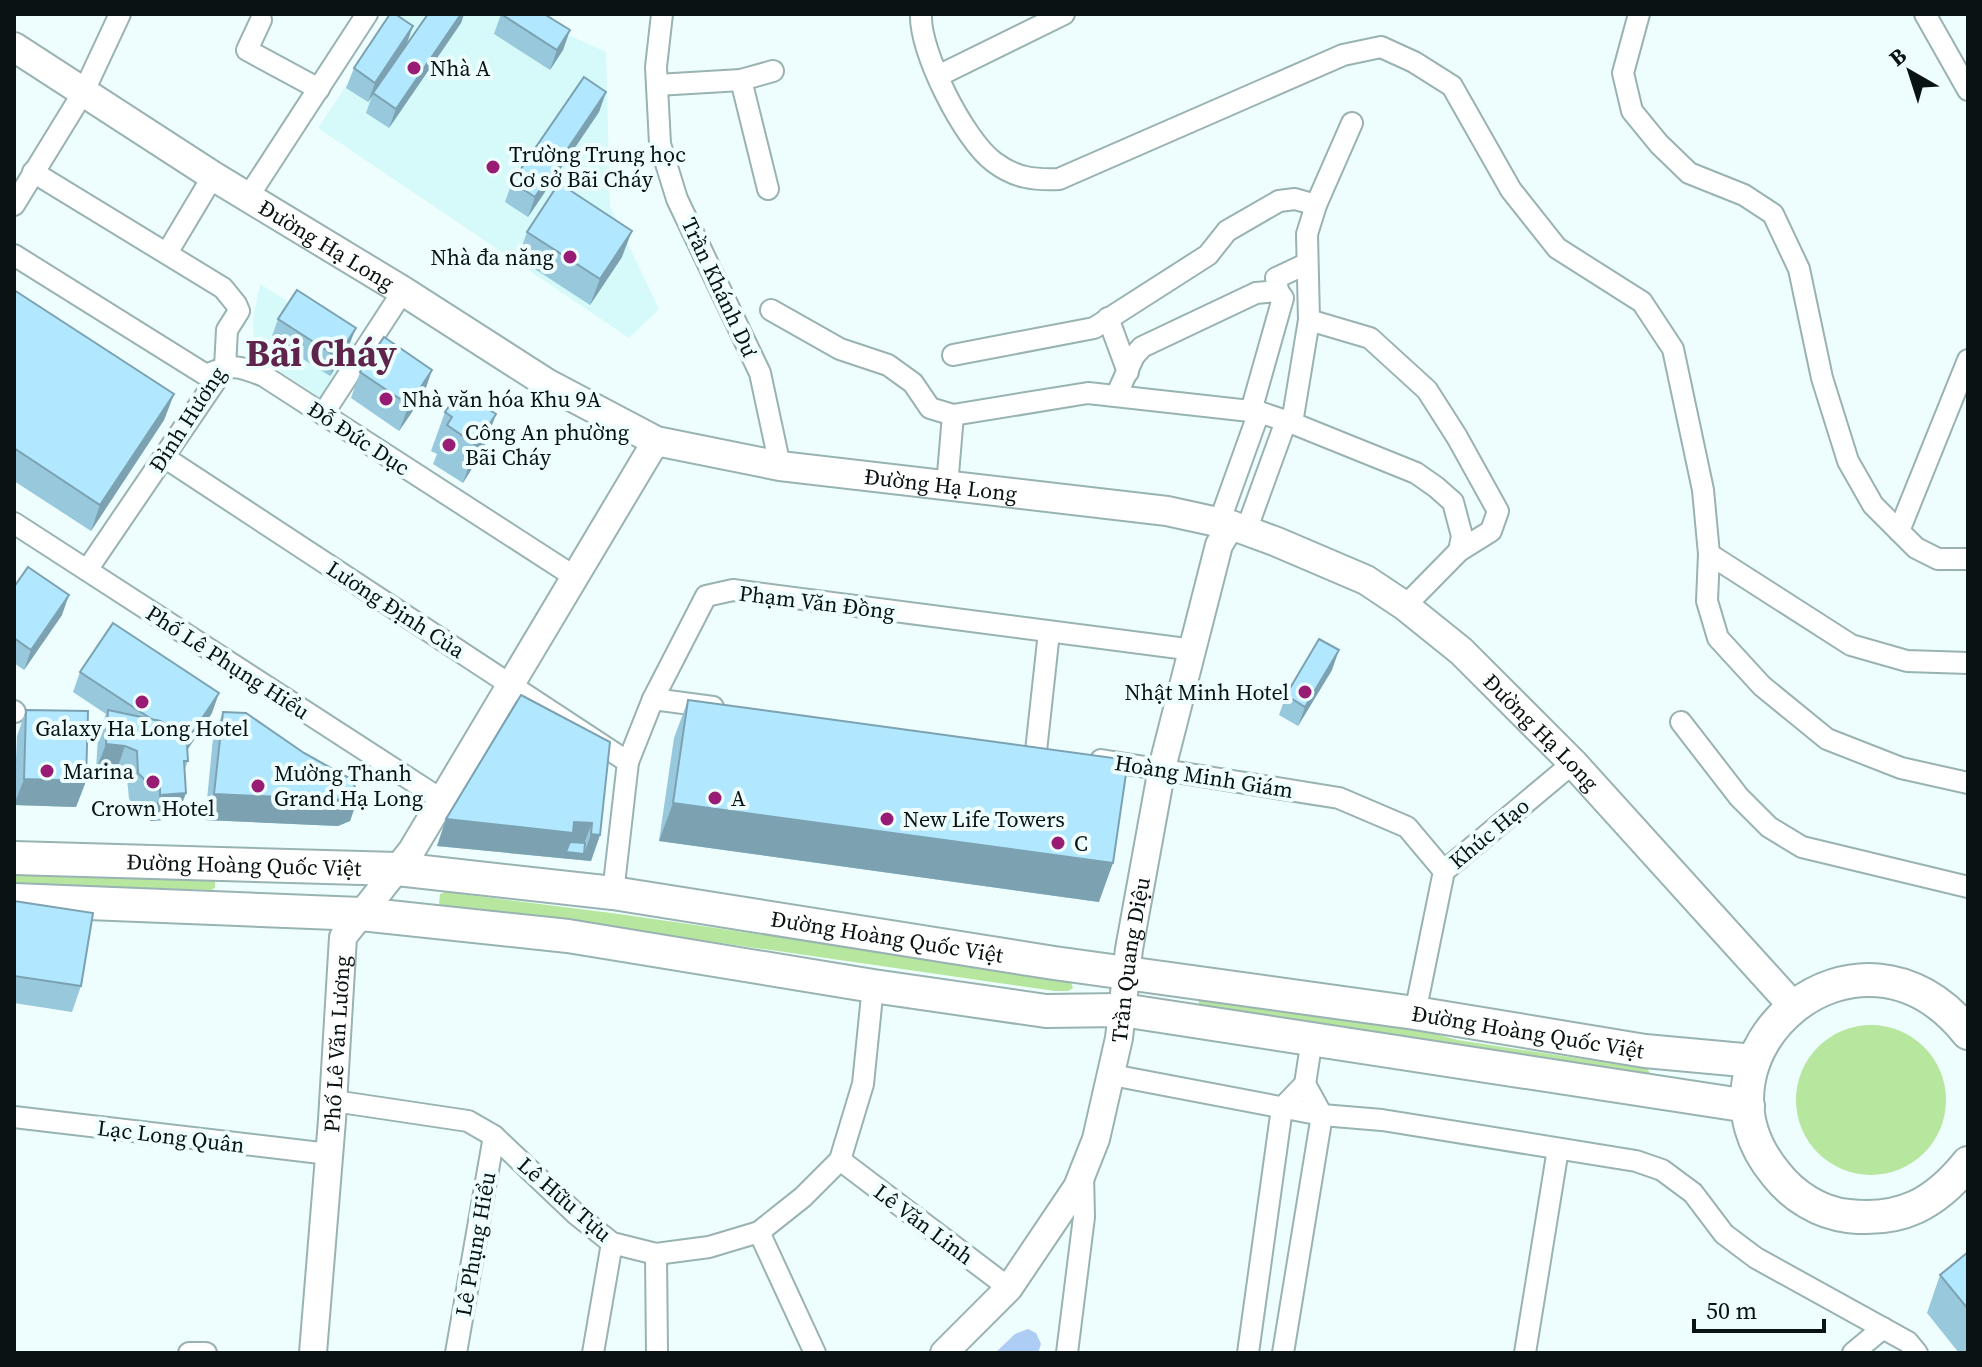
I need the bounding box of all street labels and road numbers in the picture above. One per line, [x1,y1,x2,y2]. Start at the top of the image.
street label: Đường Hạ Long [253,192,400,297]
street label: Trần Khánh Dư [675,213,765,362]
street label: Đỉnh Hương [142,360,232,478]
street label: Đỗ Đức Dục [302,394,416,482]
street label: Đường Hạ Long [863,461,1019,508]
street label: Lương Định Của [321,553,471,665]
street label: Phạm Văn Đồng [737,578,897,626]
street label: Phố Lê Phụng Hiểu [140,598,316,726]
street label: Đường Hạ Long [1477,667,1606,797]
street label: Hoàng Minh Giám [1113,747,1296,805]
street label: Khúc Hạo [1442,791,1536,875]
street label: Đường Hoàng Quốc Việt [126,846,363,883]
street label: Trần Quang Diệu [1104,874,1157,1044]
street label: Đường Hoàng Quốc Việt [769,903,1006,970]
street label: Phố Lê Văn Lương [316,955,357,1134]
street label: Đường Hoàng Quốc Việt [1410,998,1647,1066]
street label: Lạc Long Quân [96,1112,246,1160]
street label: Lê Hữu Tựu [512,1150,618,1248]
street label: Lê Phụng Hiểu [448,1169,502,1319]
street label: Lê Văn Linh [868,1177,980,1271]

